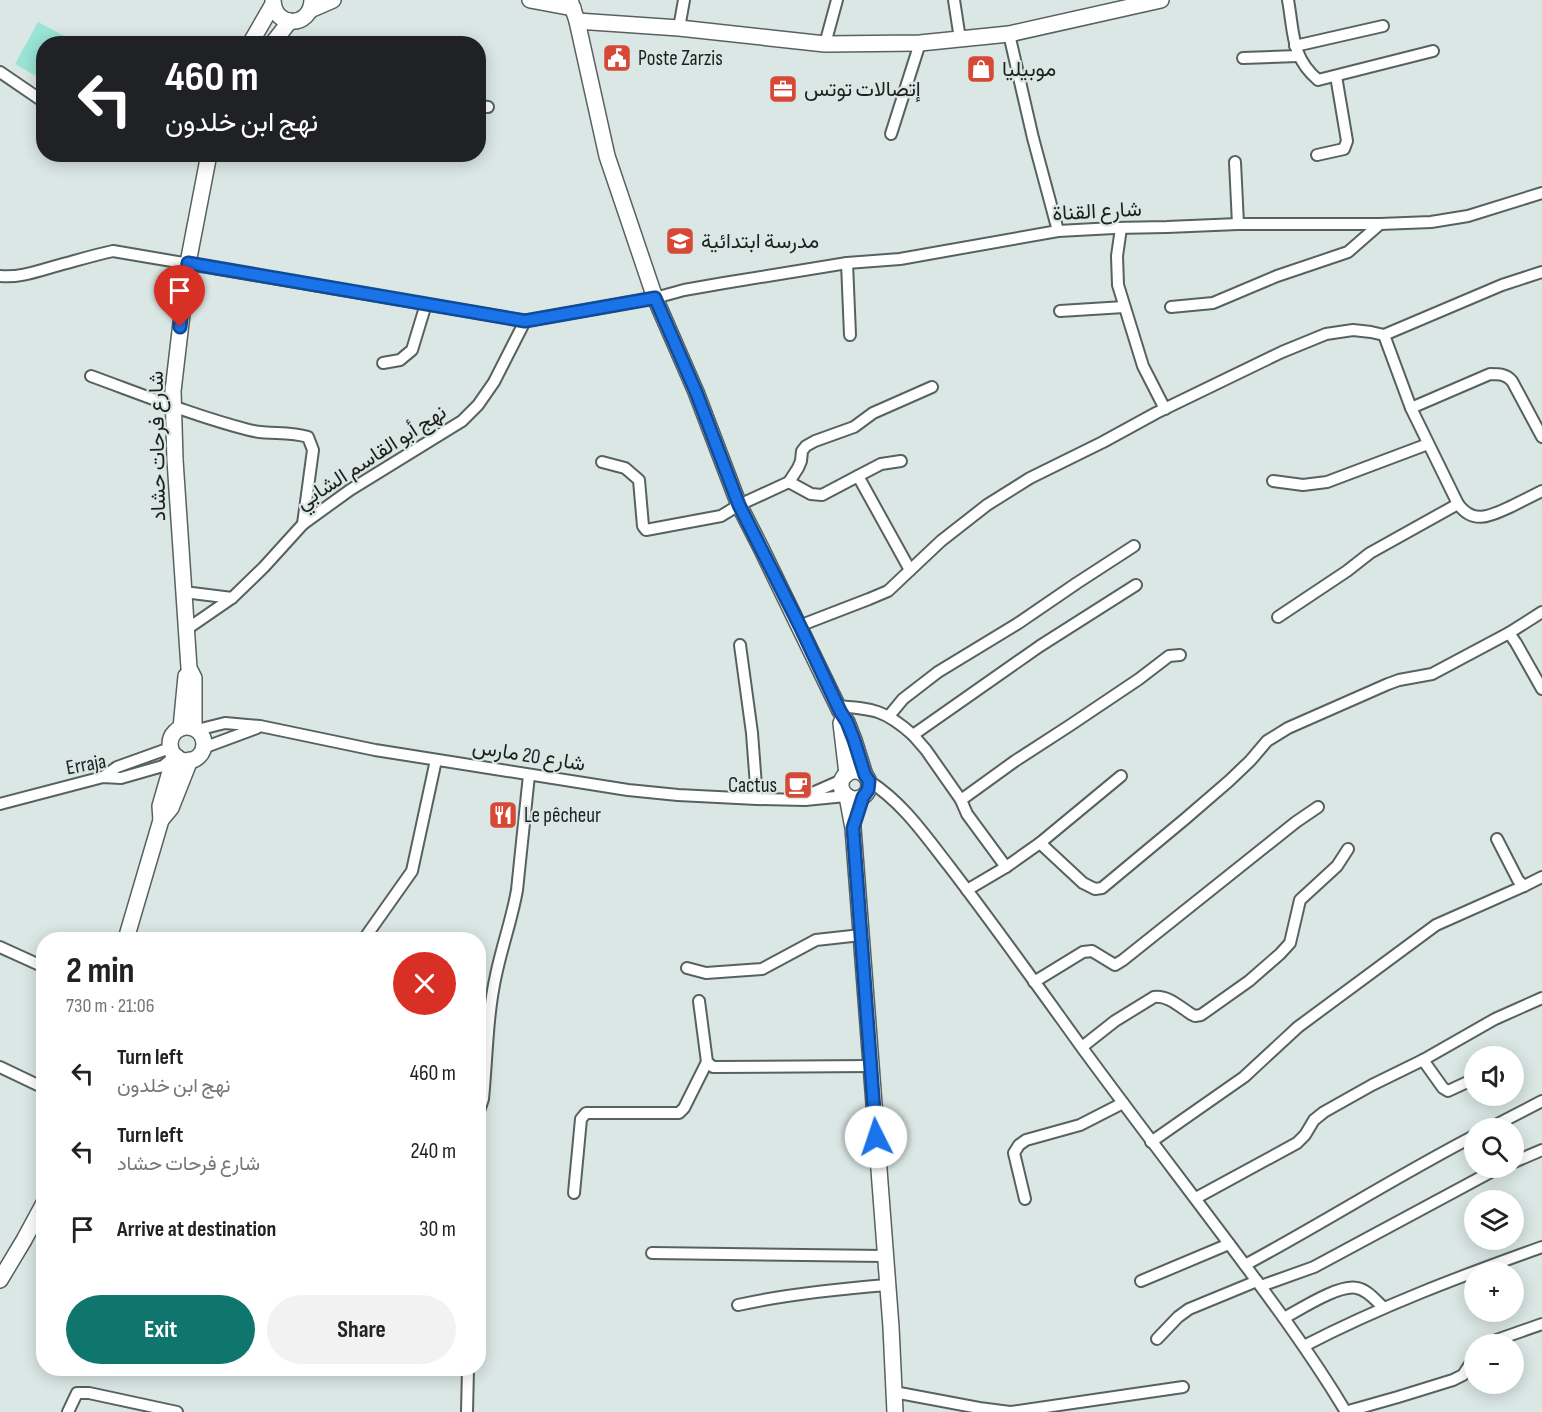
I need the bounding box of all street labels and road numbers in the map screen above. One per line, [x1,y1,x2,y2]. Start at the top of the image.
street label: شارع القناة [1052,197,1142,227]
street label: شارع فرحات حشاد [144,371,172,521]
street label: نهج أبو القاسم الشابي [292,400,453,519]
street label: شارع 20 مارس [471,734,587,778]
street label: Erraja [64,749,108,780]

